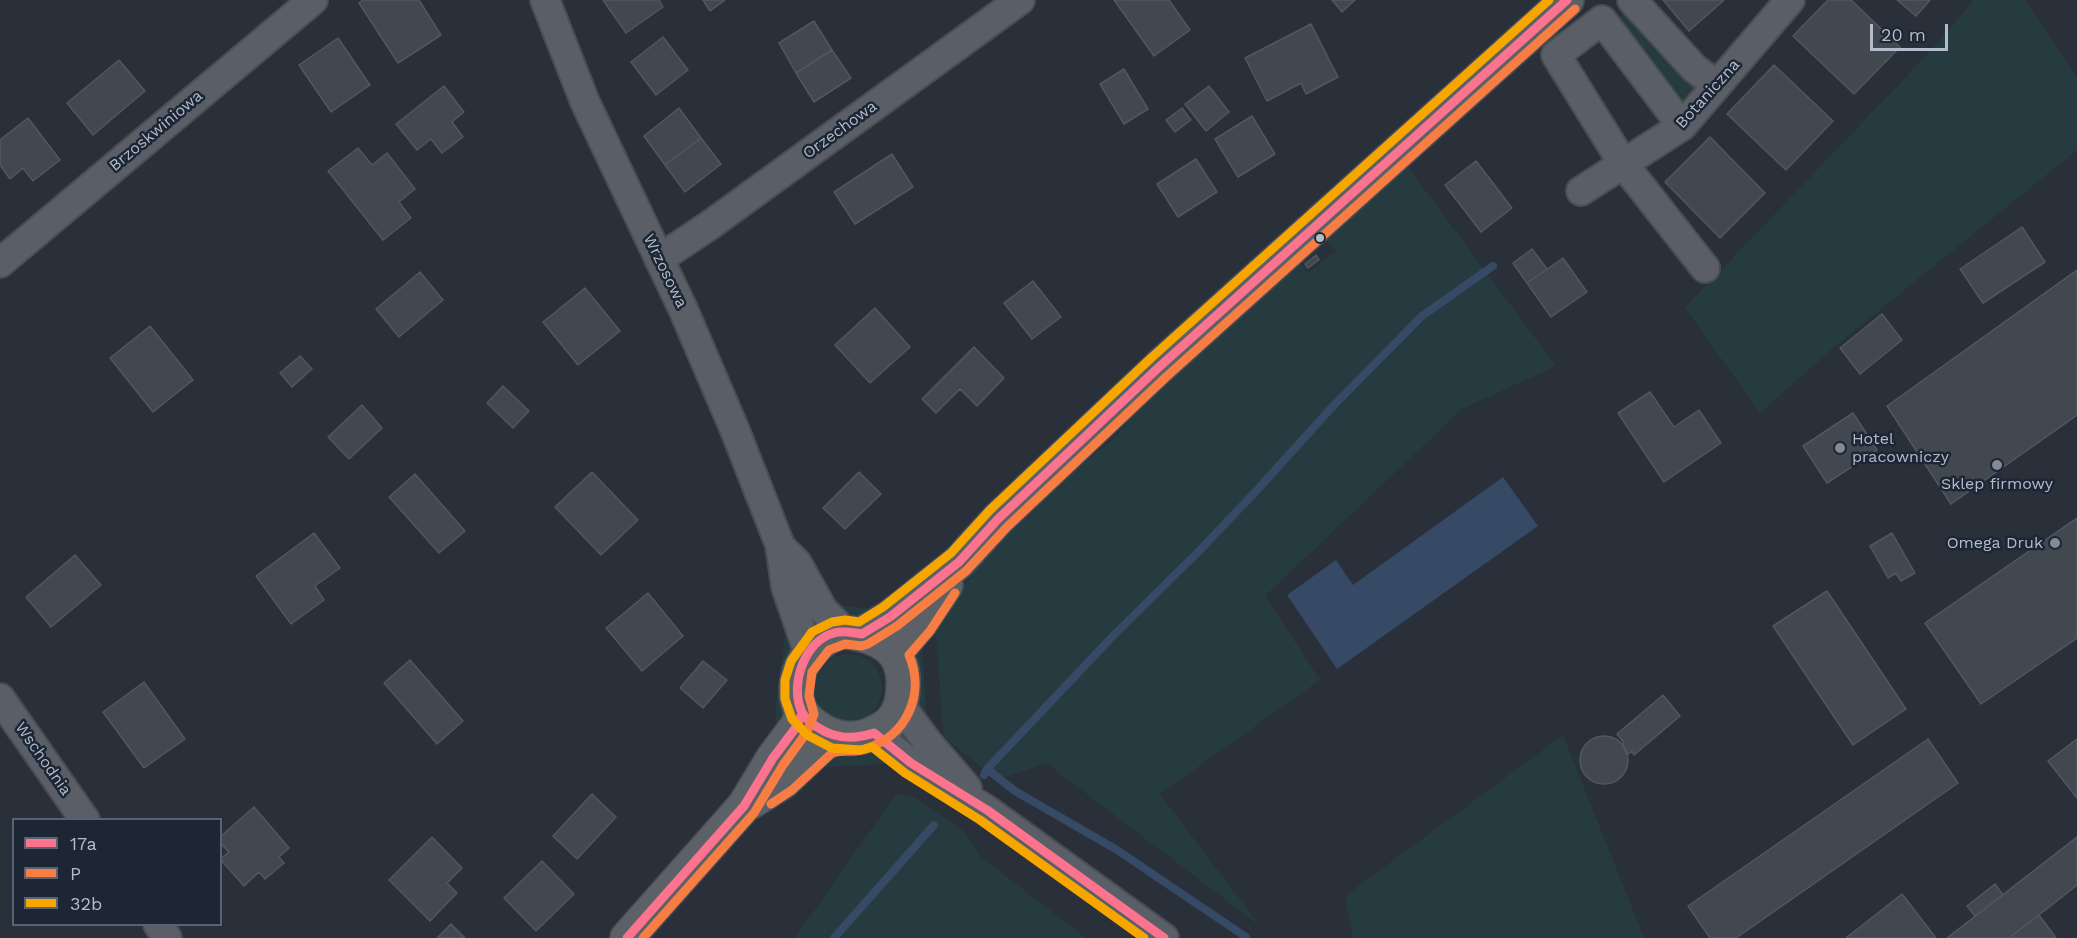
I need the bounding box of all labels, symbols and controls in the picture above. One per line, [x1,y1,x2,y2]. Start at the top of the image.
scale bar [1873,12,1951,50]
text: 20 m [1881,24,1926,45]
street label: Botaniczna [1672,56,1744,132]
street label: Brzoskwiniowa [105,86,207,176]
street label: Orzechowa [799,97,881,163]
street label: Wrzosowa [639,231,691,311]
unlabelled marker [1314,232,1326,244]
place label: Hotel pracowniczy [1852,429,1949,467]
marker: Hotel pracowniczy [1833,441,1847,455]
marker: Sklep firmowy [1990,458,2004,472]
place label: Sklep firmowy [1941,474,2053,494]
place label: Omega Druk [1947,533,2043,553]
marker: Omega Druk [2048,536,2062,550]
street label: Wschodnia [11,719,75,799]
legend [12,818,222,926]
text: 17a [70,833,97,854]
text: P [70,863,81,884]
text: 32b [70,893,102,914]

